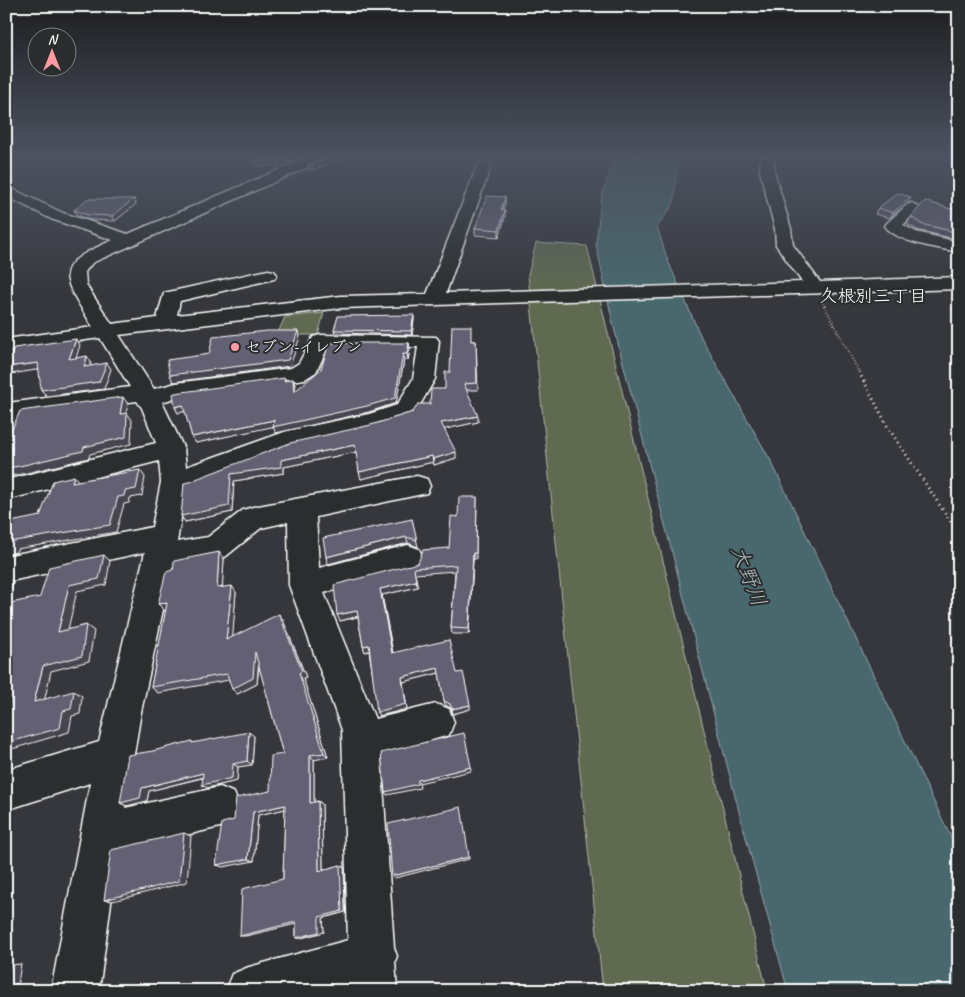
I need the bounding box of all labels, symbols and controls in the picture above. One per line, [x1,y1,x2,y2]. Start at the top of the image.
north arrow [28,28,78,78]
text: N [48,31,59,48]
district label: 久根別三丁目 [819,285,927,307]
place label: セブン-イレブン [245,337,362,357]
marker: セブン-イレブン [229,341,241,353]
water label: 大野川 [726,542,772,610]

